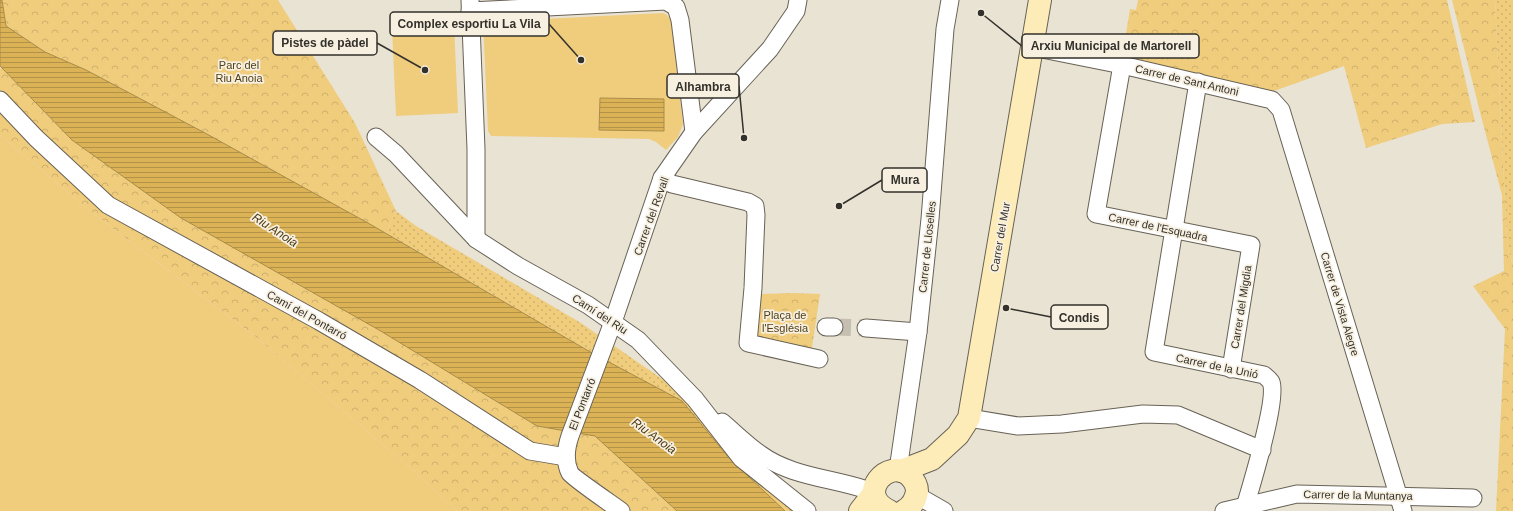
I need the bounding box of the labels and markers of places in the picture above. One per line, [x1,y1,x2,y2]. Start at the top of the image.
callout: Complex esportiu La Vila [390,12,549,36]
callout: Pistes de pàdel [273,31,377,55]
callout: Arxiu Municipal de Martorell [1022,34,1199,58]
callout: Alhambra [667,74,739,98]
callout: Mura [882,168,927,192]
callout: Condis [1051,305,1108,329]

